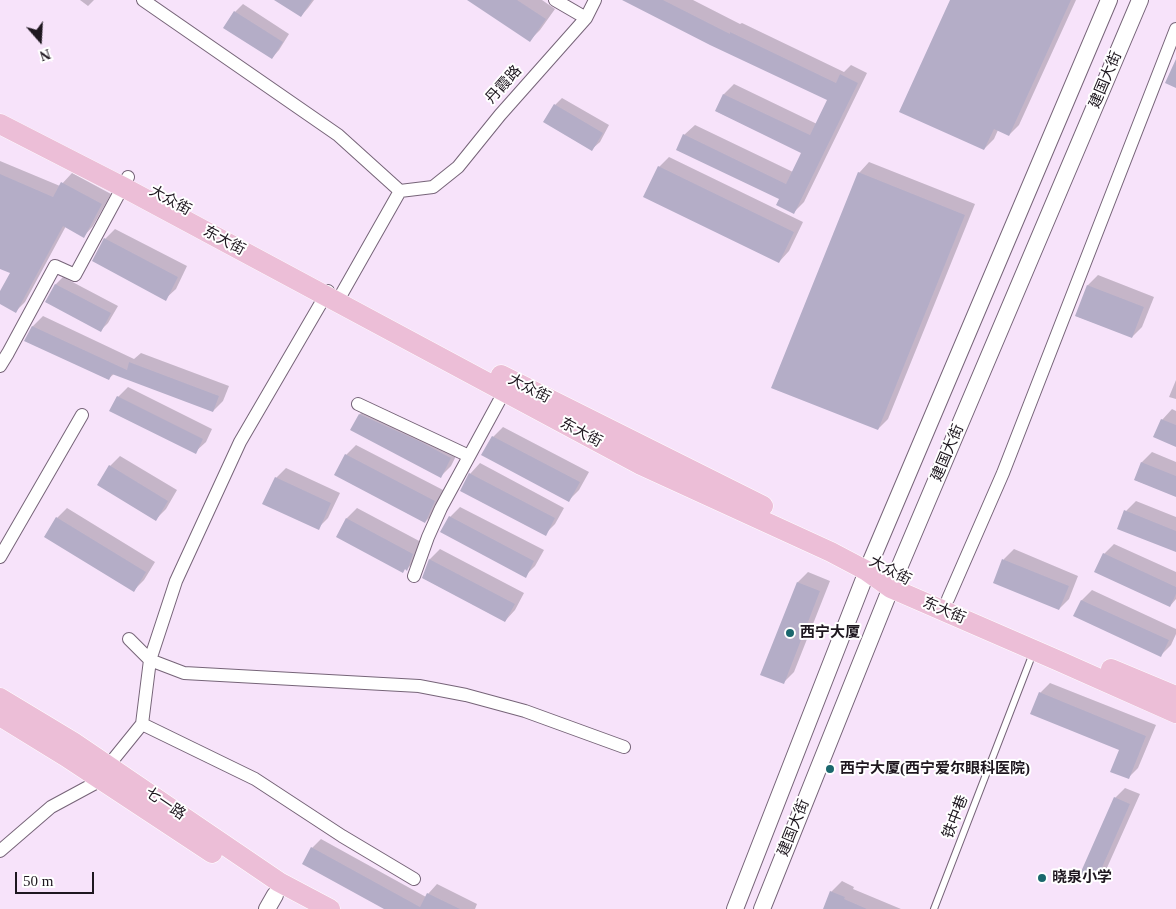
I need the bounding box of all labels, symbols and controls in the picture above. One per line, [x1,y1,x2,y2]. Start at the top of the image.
north arrow [15,15,65,65]
text: N [38,46,52,63]
street label: 建国大街 [1086,49,1126,111]
street label: 丹霞路 [482,62,526,108]
street label: 大众街 [146,182,194,220]
street label: 东大街 [200,222,248,260]
street label: 大众街 [505,371,553,407]
street label: 东大街 [557,414,605,452]
street label: 建国大街 [928,422,968,484]
street label: 大众街 [866,552,914,590]
street label: 东大街 [920,594,968,628]
place label: 西宁大厦 [800,624,860,642]
marker: 西宁大厦 [784,627,796,639]
place label: 西宁大厦(西宁爱尔眼科医院) [840,760,1030,778]
marker: 西宁大厦(西宁爱尔眼科医院) [824,763,836,775]
street label: 七一路 [141,784,189,824]
street label: 铁中巷 [940,793,972,841]
street label: 建国大街 [774,797,814,859]
scale bar [18,862,96,894]
place label: 晓泉小学 [1052,869,1112,887]
marker: 晓泉小学 [1036,872,1048,884]
text: 50 m [23,873,53,889]

